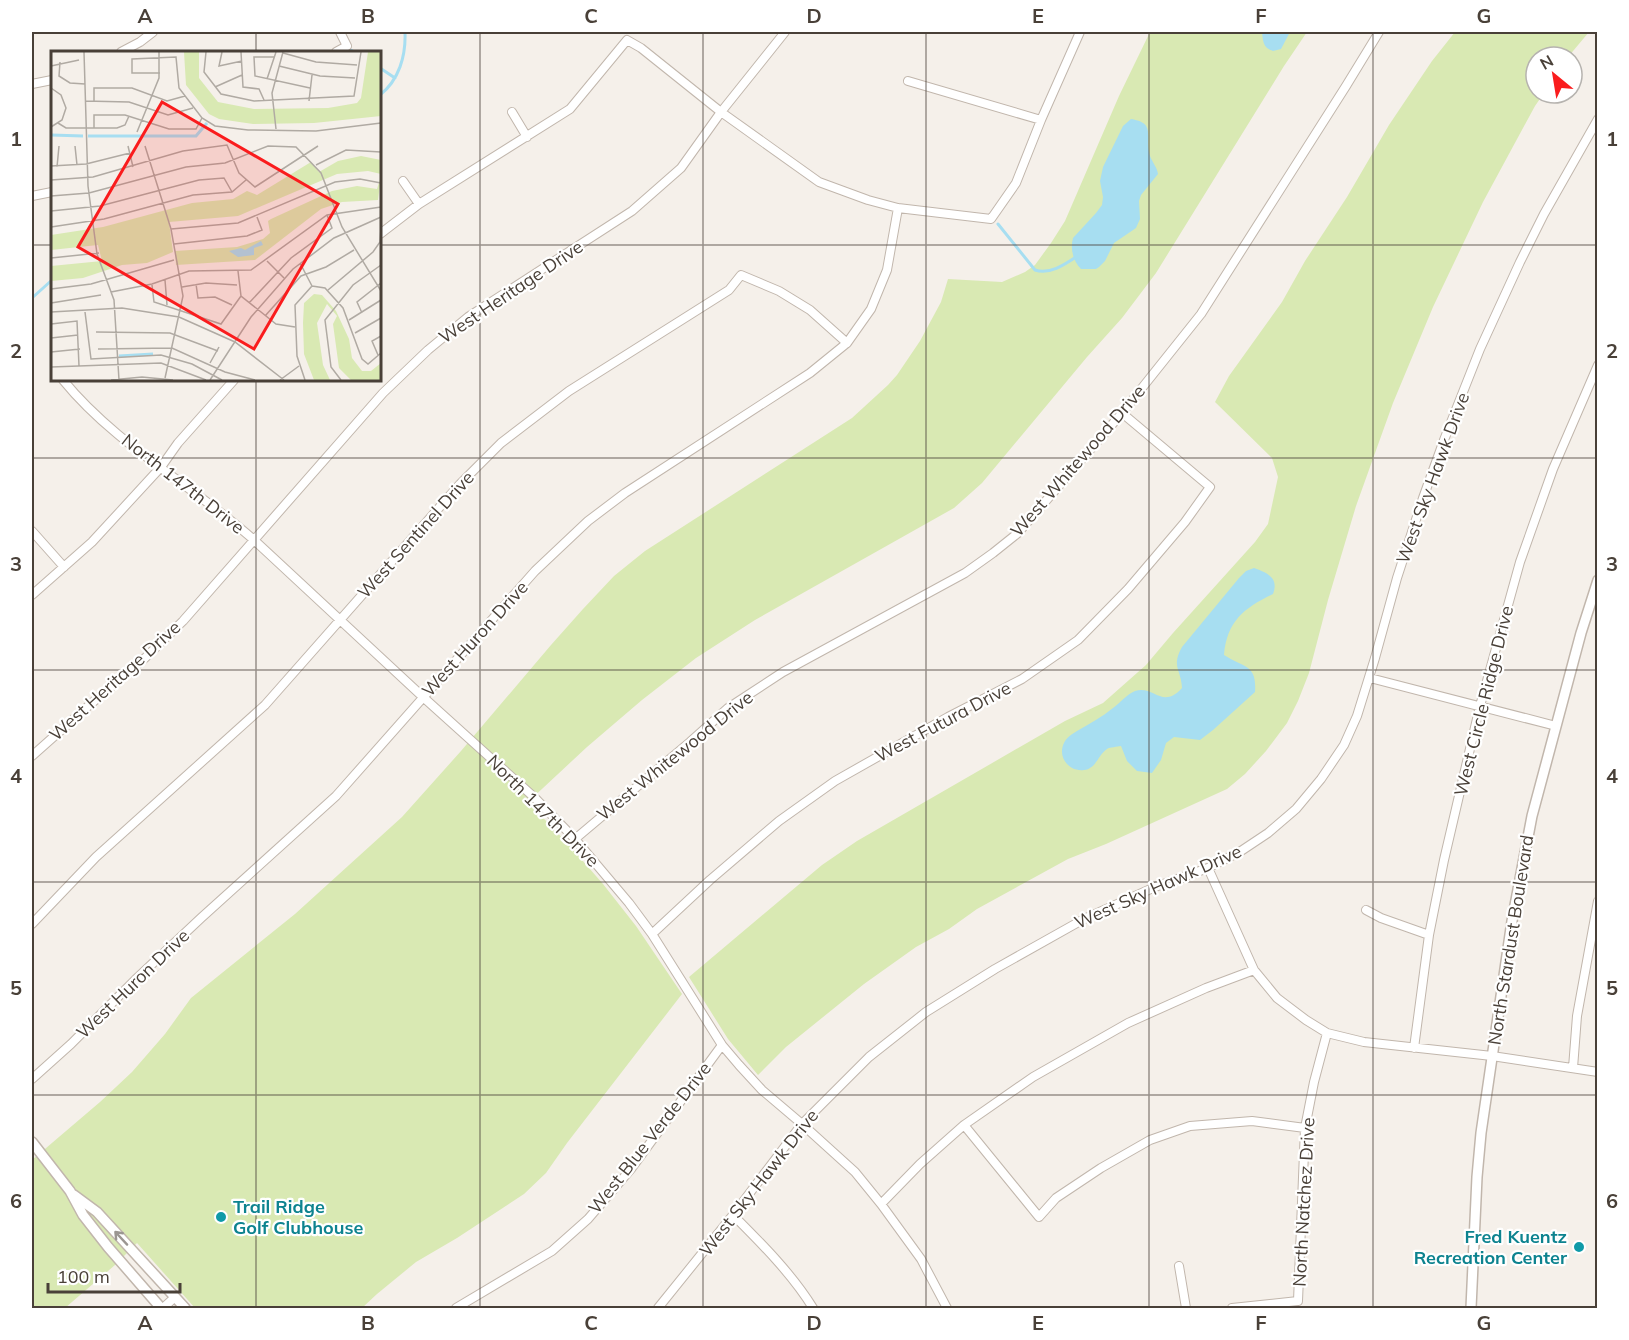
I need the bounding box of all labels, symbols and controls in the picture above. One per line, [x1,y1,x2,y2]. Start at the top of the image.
text: A [138,3,153,28]
text: B [361,3,375,28]
text: C [584,3,598,28]
text: D [806,3,822,28]
text: E [1032,3,1044,28]
text: F [1255,3,1267,28]
text: G [1477,3,1491,28]
north arrow [1524,45,1584,105]
text: N [1536,50,1557,74]
inset map [51,51,381,381]
text: 1 [10,126,22,151]
text: 1 [1606,126,1618,151]
street label: West Heritage Drive [434,235,587,348]
text: 2 [10,338,22,363]
text: 2 [1606,338,1618,363]
street label: West Whitewood Drive [1005,380,1150,542]
street label: West Sky Hawk Drive [1391,389,1474,567]
street label: North 147th Drive [117,428,249,539]
street label: West Sentinel Drive [352,466,479,603]
text: 3 [10,551,22,576]
text: 3 [1606,551,1618,576]
street label: West Huron Drive [417,576,533,701]
street label: West Circle Ridge Drive [1449,603,1518,799]
street label: West Heritage Drive [44,616,185,746]
street label: West Futura Drive [871,676,1015,767]
street label: West Whitewood Drive [592,686,757,826]
street label: North 147th Drive [482,750,604,872]
text: 4 [10,763,22,788]
text: 4 [1606,763,1618,788]
street label: North Stardust Boulevard [1483,833,1538,1047]
street label: West Sky Hawk Drive [1071,839,1245,934]
street label: West Huron Drive [71,924,194,1043]
text: 5 [10,975,22,1000]
text: 5 [1606,975,1618,1000]
street label: West Blue Verde Drive [583,1057,716,1218]
street label: West Sky Hawk Drive [694,1104,823,1261]
street label: North Natchez Drive [1288,1117,1319,1287]
text: 6 [10,1188,22,1213]
text: 6 [1606,1188,1618,1213]
place label: Trail Ridge Golf Clubhouse [233,1195,363,1239]
marker: Trail Ridge Golf Clubhouse [214,1210,228,1224]
place label: Fred Kuentz Recreation Center [1414,1225,1568,1269]
one-way arrow [115,1231,129,1246]
marker: Fred Kuentz Recreation Center [1572,1240,1586,1254]
scale bar [48,1256,180,1294]
text: 100 m [57,1265,110,1288]
text: A [138,1310,153,1335]
text: B [361,1310,375,1335]
text: C [584,1310,598,1335]
text: D [806,1310,822,1335]
text: E [1032,1310,1044,1335]
text: F [1255,1310,1267,1335]
text: G [1477,1310,1491,1335]

